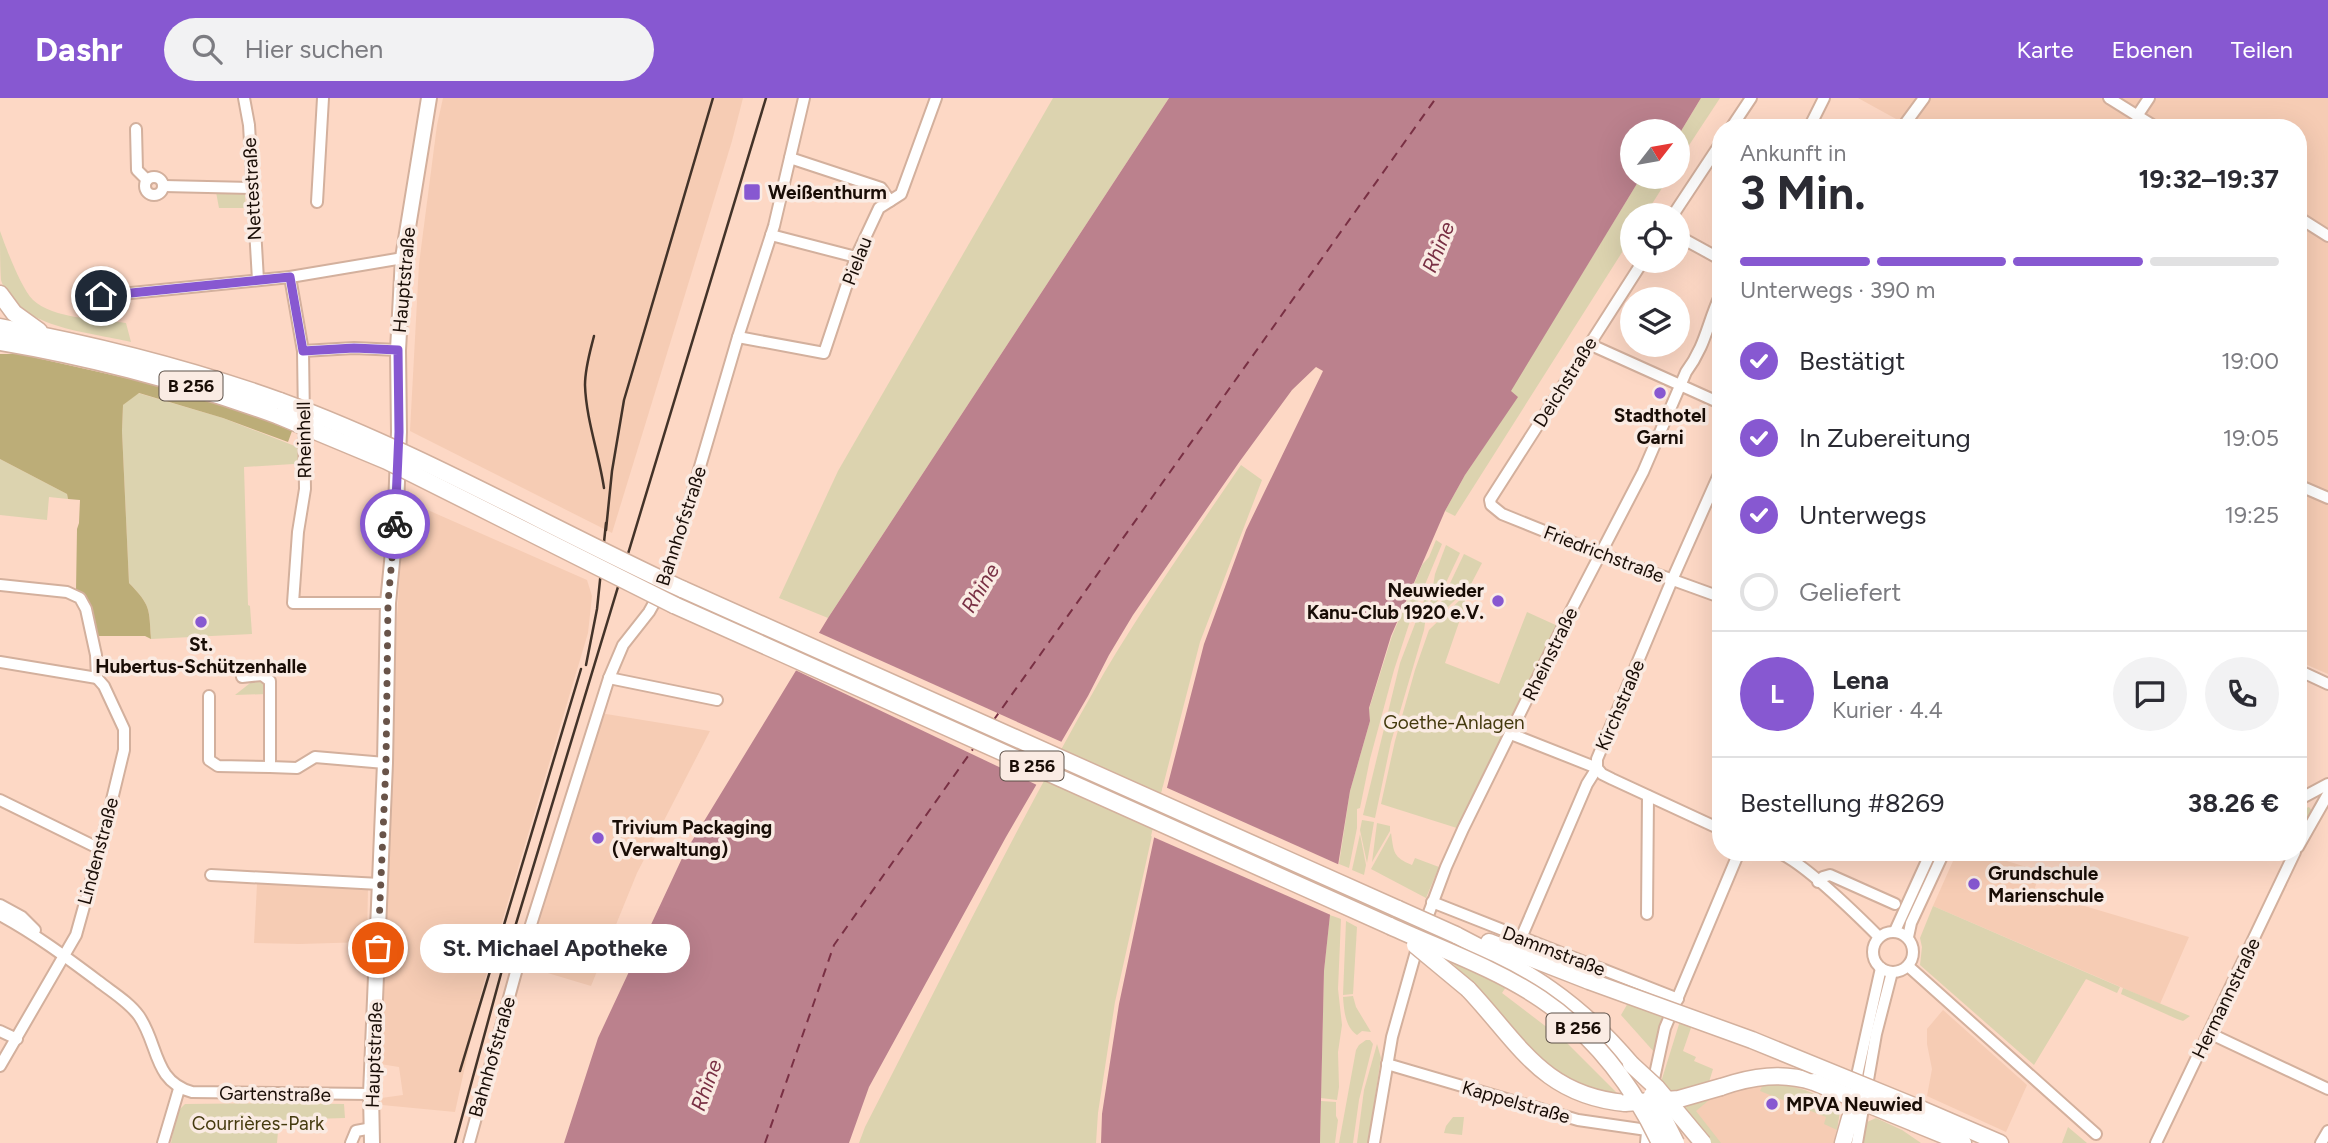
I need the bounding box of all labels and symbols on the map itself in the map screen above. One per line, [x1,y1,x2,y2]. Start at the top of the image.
north arrow [1620,119,1690,189]
street label: Nettestraße [238,137,266,241]
place label: Weißenthurm [768,181,887,204]
marker: Weißenthurm [742,182,762,202]
water label: Rhine [1416,217,1460,276]
street label: Hauptstraße [388,226,420,334]
street label: Pielau [837,233,877,289]
pin [71,266,131,326]
street label: Deichstraße [1528,333,1602,431]
road number: B 256 [160,372,222,400]
marker: Stadthotel Garni [1652,385,1668,401]
street label: Rheinhell [292,401,316,479]
place label: Stadthotel Garni [1614,404,1706,449]
street label: Bahnhofstraße [651,463,711,589]
courier [360,489,430,559]
street label: Friedrichstraße [1540,520,1668,588]
water label: Rhine [956,558,1005,617]
place label: Neuwieder Kanu-Club 1920 e.V. [1307,579,1484,624]
marker: Neuwieder Kanu-Club 1920 e.V. [1490,593,1506,609]
street label: Rheinstraße [1517,604,1583,704]
marker: St. Hubertus-Schützenhalle [193,614,209,630]
place label: St. Hubertus-Schützenhalle [95,633,307,678]
street label: Kirchstraße [1591,656,1649,754]
park label: Goethe-Anlagen [1383,711,1525,734]
road number: B 256 [1000,752,1064,780]
street label: Lindenstraße [73,795,123,907]
place label: Trivium Packaging (Verwaltung) [612,816,772,861]
marker: Trivium Packaging (Verwaltung) [590,830,606,846]
place label: Grundschule Marienschule [1988,862,2104,907]
marker: Grundschule Marienschule [1966,876,1982,892]
pin [348,918,408,978]
street label: Dammstraße [1499,921,1609,981]
callout: St. Michael Apotheke [420,924,690,972]
street label: Hermannstraße [2187,934,2265,1062]
street label: Bahnhofstraße [464,994,520,1120]
street label: Hauptstraße [361,1002,387,1108]
road number: B 256 [1546,1014,1610,1043]
water label: Rhine [685,1055,727,1114]
street label: Kappelstraße [1459,1076,1573,1128]
street label: Gartenstraße [219,1082,331,1106]
place label: MPVA Neuwied [1786,1093,1923,1116]
marker: MPVA Neuwied [1764,1096,1780,1112]
park label: Courrières-Park [192,1112,325,1135]

